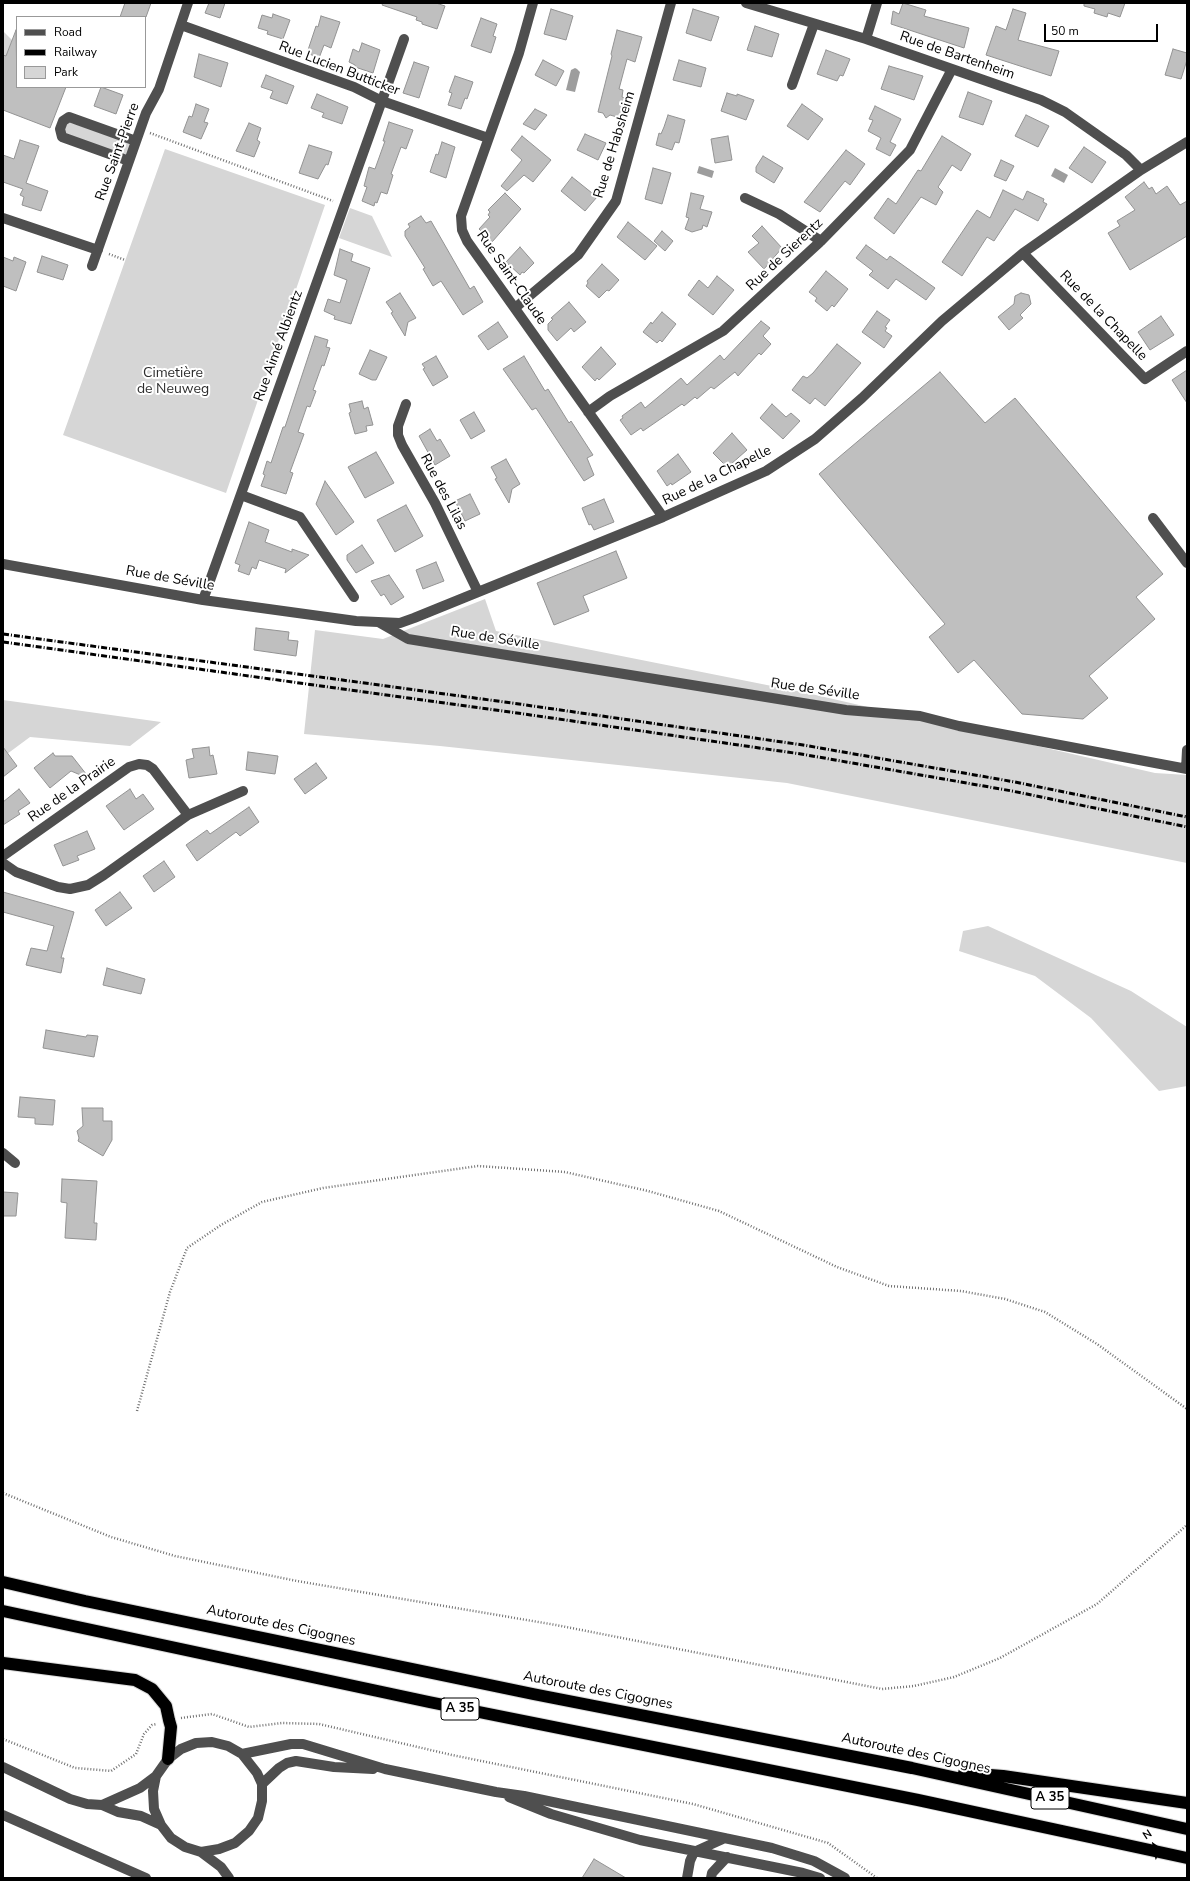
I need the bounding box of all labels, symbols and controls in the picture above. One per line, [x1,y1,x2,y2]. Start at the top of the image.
legend [16,16,146,88]
scale bar [1046,16,1160,42]
text: 50 m [1051,23,1079,39]
text: Road [54,24,82,40]
street label: Rue de Bartenheim [897,28,1017,84]
street label: Rue Lucien Butticker [276,38,402,100]
text: Railway [54,44,97,60]
text: Park [54,64,78,80]
street label: Rue de Habsheim [591,89,639,201]
street label: Rue Saint-Pierre [92,101,144,203]
street label: Rue de Sierentz [743,215,827,295]
street label: Rue Saint-Claude [472,228,550,328]
street label: Rue de la Chapelle [1056,267,1150,365]
street label: Rue Aimé Albientz [251,288,307,404]
park label: Cimetière de Neuweg [137,366,209,398]
street label: Rue de la Chapelle [660,442,774,510]
street label: Rue des Lilas [416,451,470,533]
street label: Rue de Séville [124,563,216,595]
street label: Rue de Séville [449,624,541,654]
street label: Rue de Séville [769,675,861,705]
street label: Rue de la Prairie [25,754,119,826]
street label: Autoroute des Cigognes [205,1602,357,1650]
street label: Autoroute des Cigognes [522,1668,674,1714]
road number: A 35 [441,1698,479,1720]
street label: Autoroute des Cigognes [840,1730,992,1778]
road number: A 35 [1031,1787,1069,1809]
north arrow [1134,1825,1174,1865]
text: N [1140,1826,1155,1843]

